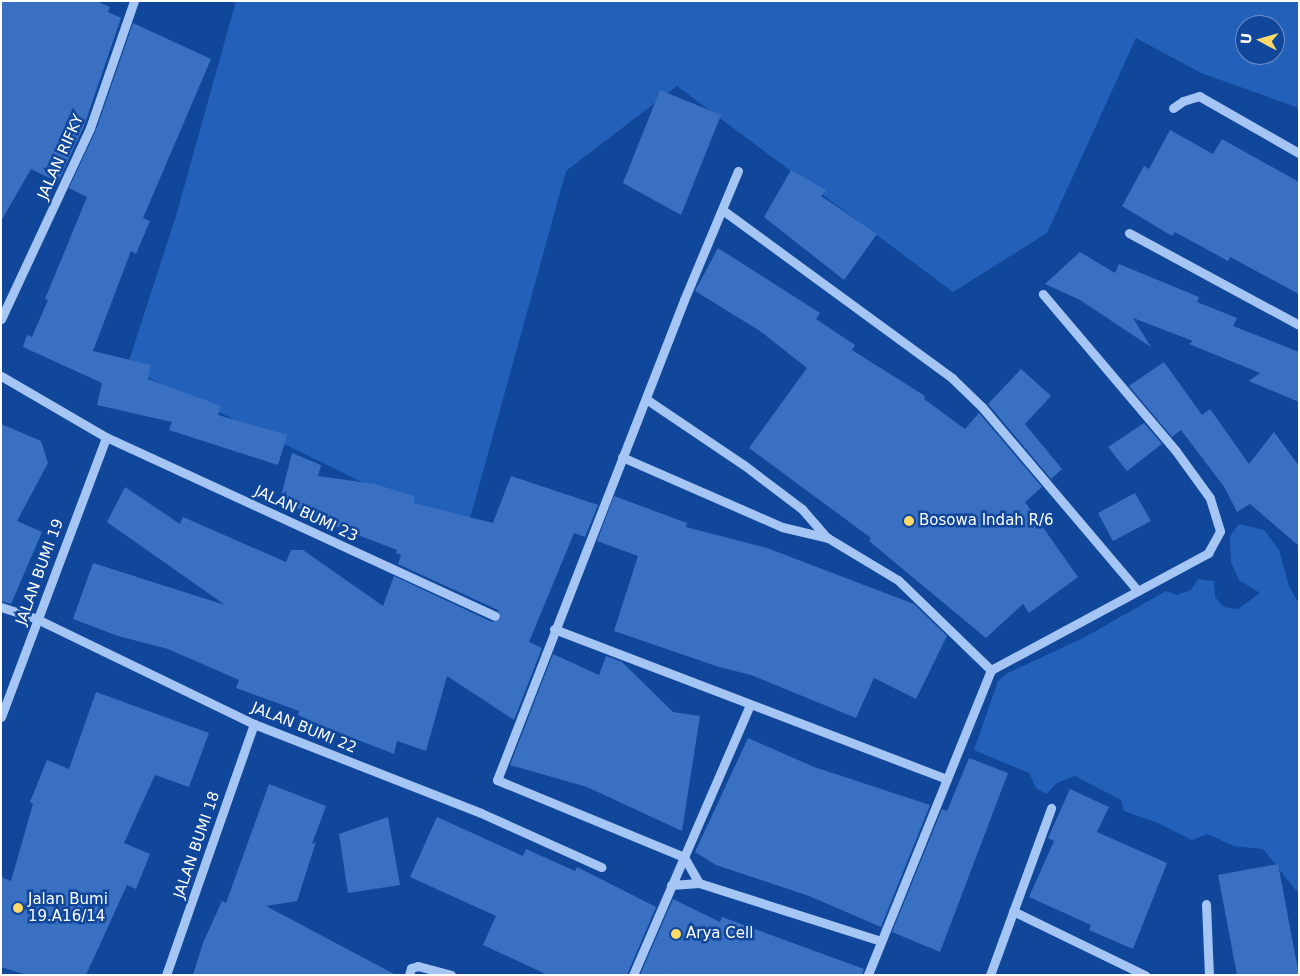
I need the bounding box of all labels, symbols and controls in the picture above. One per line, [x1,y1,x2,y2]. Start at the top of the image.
north arrow [1235,15,1285,65]
text: U [1238,32,1255,45]
street label: JALAN RIFKY [34,112,88,202]
street label: JALAN BUMI 23 [252,482,360,546]
place label: Bosowa Indah R/6 [919,512,1054,530]
marker: Bosowa Indah R/6 [903,515,915,527]
street label: JALAN BUMI 19 [12,516,68,628]
street label: JALAN BUMI 22 [249,699,359,757]
street label: JALAN BUMI 18 [170,789,224,901]
place label: Jalan Bumi 19.A16/14 [28,890,108,925]
marker: Jalan Bumi 19.A16/14 [12,902,24,914]
place label: Arya Cell [686,925,753,943]
marker: Arya Cell [670,928,682,940]

